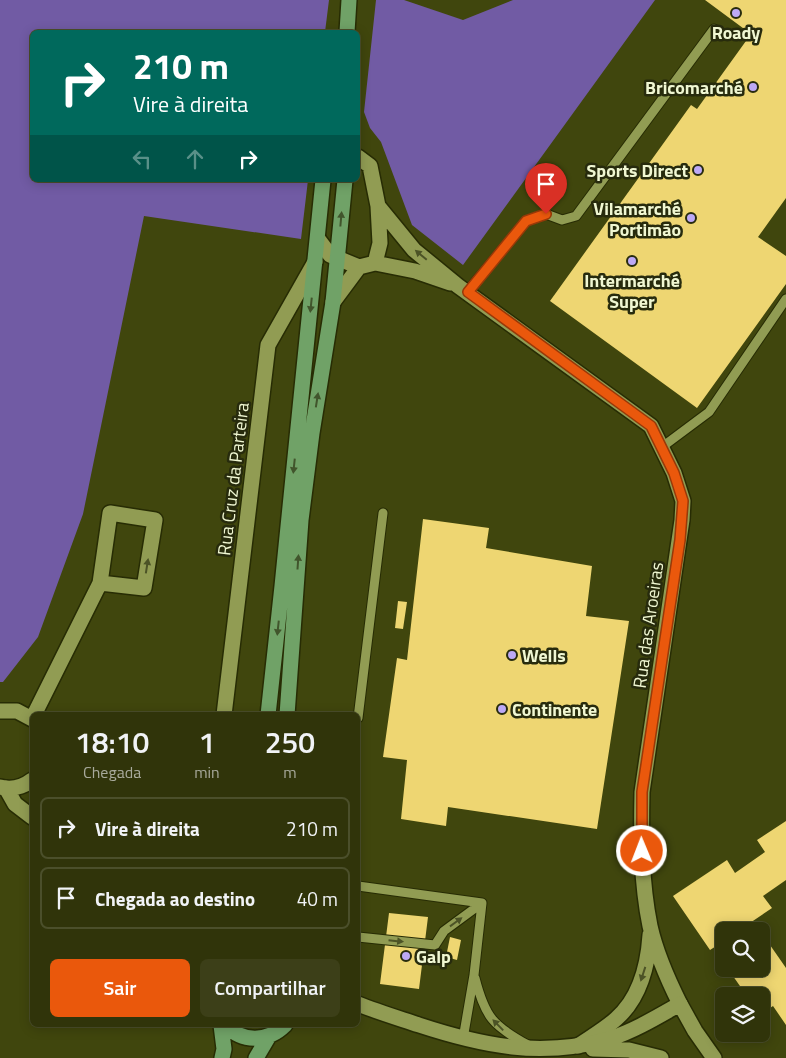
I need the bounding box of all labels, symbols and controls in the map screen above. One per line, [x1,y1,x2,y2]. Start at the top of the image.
marker: Roady [730,7,742,19]
place label: Roady [712,19,760,46]
text: 210 m [133,39,229,93]
icon: right [50,50,115,115]
place label: Bricomarché [645,74,743,101]
marker: Bricomarché [747,81,759,93]
text: Vire à direita [133,87,248,121]
icon: left [128,145,156,173]
icon: ahead [181,145,209,173]
icon: right [234,145,262,173]
place label: Sports Direct [587,157,688,184]
pin [525,163,567,214]
marker: Sports Direct [692,164,704,176]
icon: arrive [532,170,560,198]
place label: Vilamarché Portimão [593,195,681,243]
one-way arrow [338,211,346,227]
marker: Vilamarché Portimão [685,212,697,224]
one-way arrow [415,249,428,260]
marker: Intermarché Super [626,255,638,267]
place label: Intermarché Super [584,267,680,315]
one-way arrow [307,297,315,313]
one-way arrow [314,392,322,408]
street label: Rua Cruz da Parteira [210,401,256,557]
one-way arrow [290,459,298,475]
one-way arrow [294,553,302,569]
one-way arrow [144,558,152,574]
street label: Rua das Aroeiras [626,560,670,690]
one-way arrow [274,620,282,636]
place label: Wells [522,642,566,669]
marker: Wells [506,649,518,661]
place label: Continente [512,696,597,723]
marker: Continente [496,703,508,715]
text: 18:10 [75,719,149,765]
text: 1 [199,719,215,765]
text: 250 [265,719,315,765]
text: Chegada [83,760,141,784]
text: min [194,760,220,784]
text: m [283,760,297,784]
icon: right [52,814,80,842]
text: Vire à direita [95,814,200,843]
text: 210 m [286,814,338,843]
position arrow [615,824,667,876]
icon: arrive [52,884,80,912]
text: Chegada ao destino [95,884,255,913]
text: 40 m [297,884,338,913]
one-way arrow [449,917,463,927]
map controls [715,922,770,1042]
button: search [715,922,770,977]
one-way arrow [388,937,404,945]
place label: Galp [416,943,451,970]
marker: Galp [400,950,412,962]
button: Sair [50,959,190,1017]
button: Compartilhar [200,959,340,1017]
one-way arrow [639,967,647,982]
button: layers [715,987,770,1042]
one-way arrow [492,1020,504,1032]

